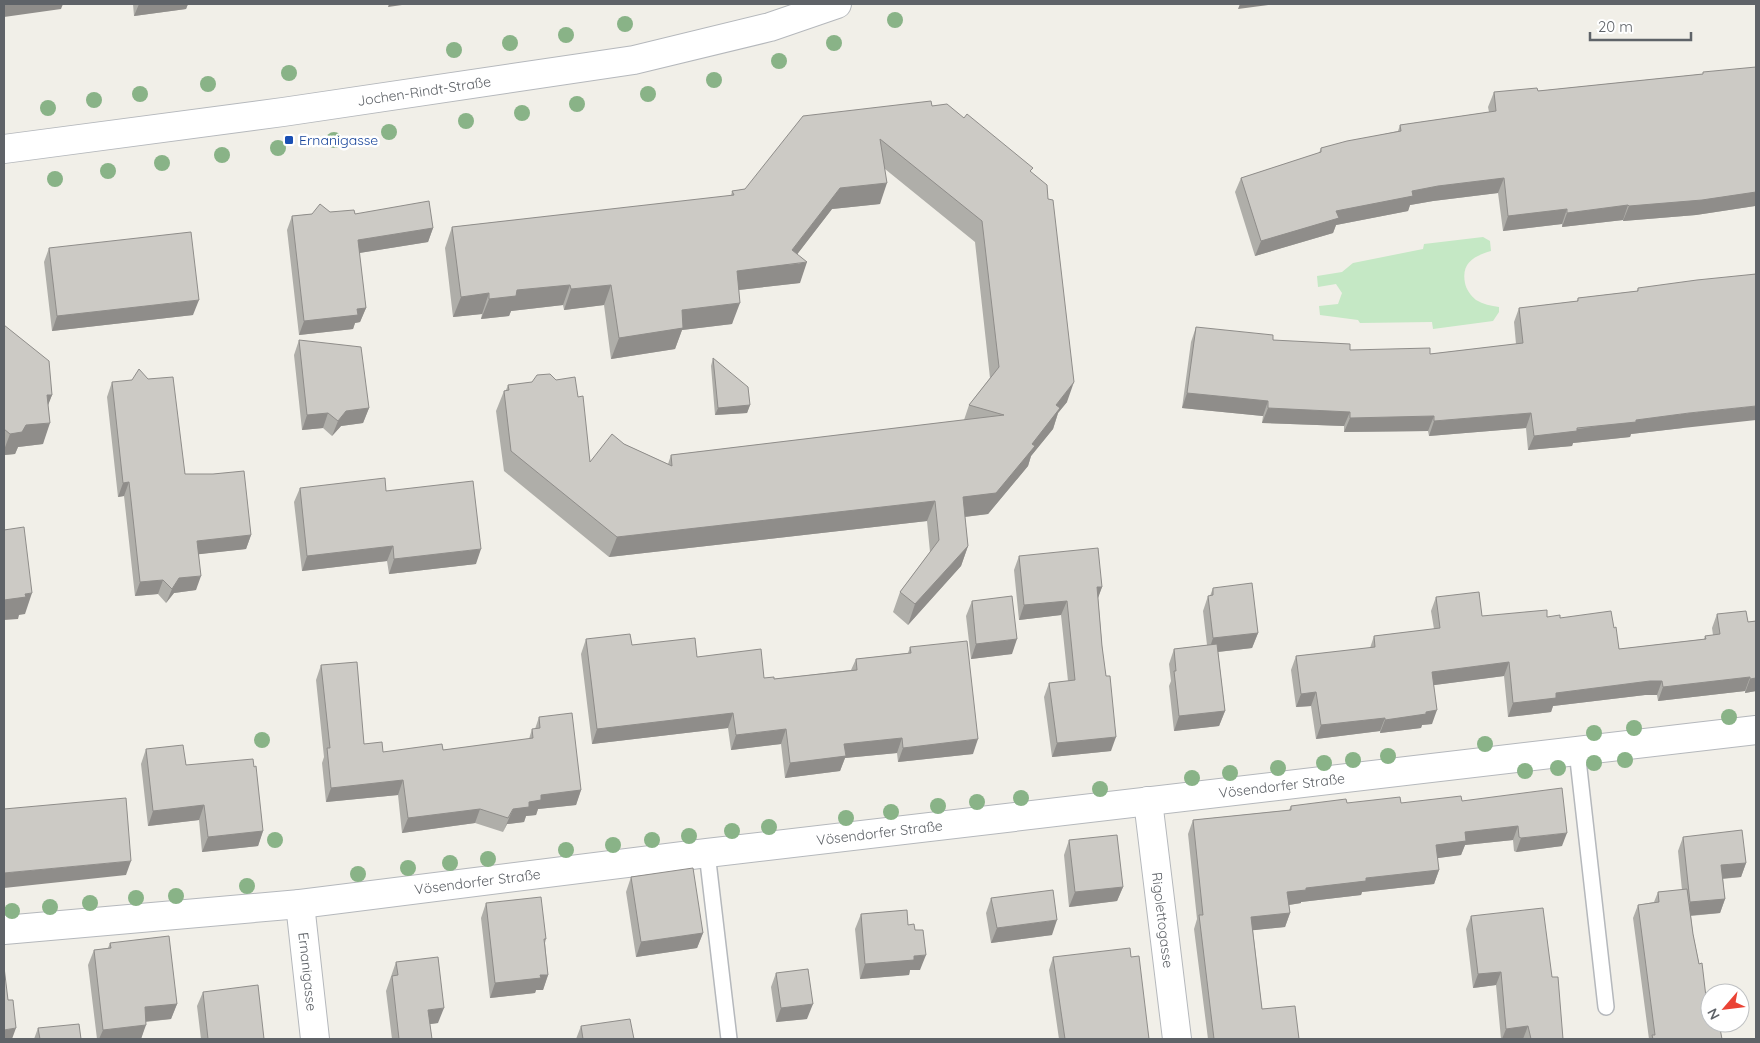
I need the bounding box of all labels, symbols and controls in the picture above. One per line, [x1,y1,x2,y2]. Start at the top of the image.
scale bar [1590,10,1691,42]
text: 20 m [1598,17,1633,36]
street label: Jochen-Rindt-Straße [356,72,492,110]
place label: Ernanigasse [299,131,378,149]
marker: Ernanigasse [283,134,295,146]
street label: Vösendorfer Straße [1218,769,1346,802]
street label: Vösendorfer Straße [815,816,944,849]
street label: Vösendorfer Straße [413,865,542,899]
street label: Rigolettogasse [1148,871,1177,969]
street label: Ernanigasse [294,931,321,1012]
north arrow [1700,983,1750,1033]
text: N [1703,1005,1724,1023]

